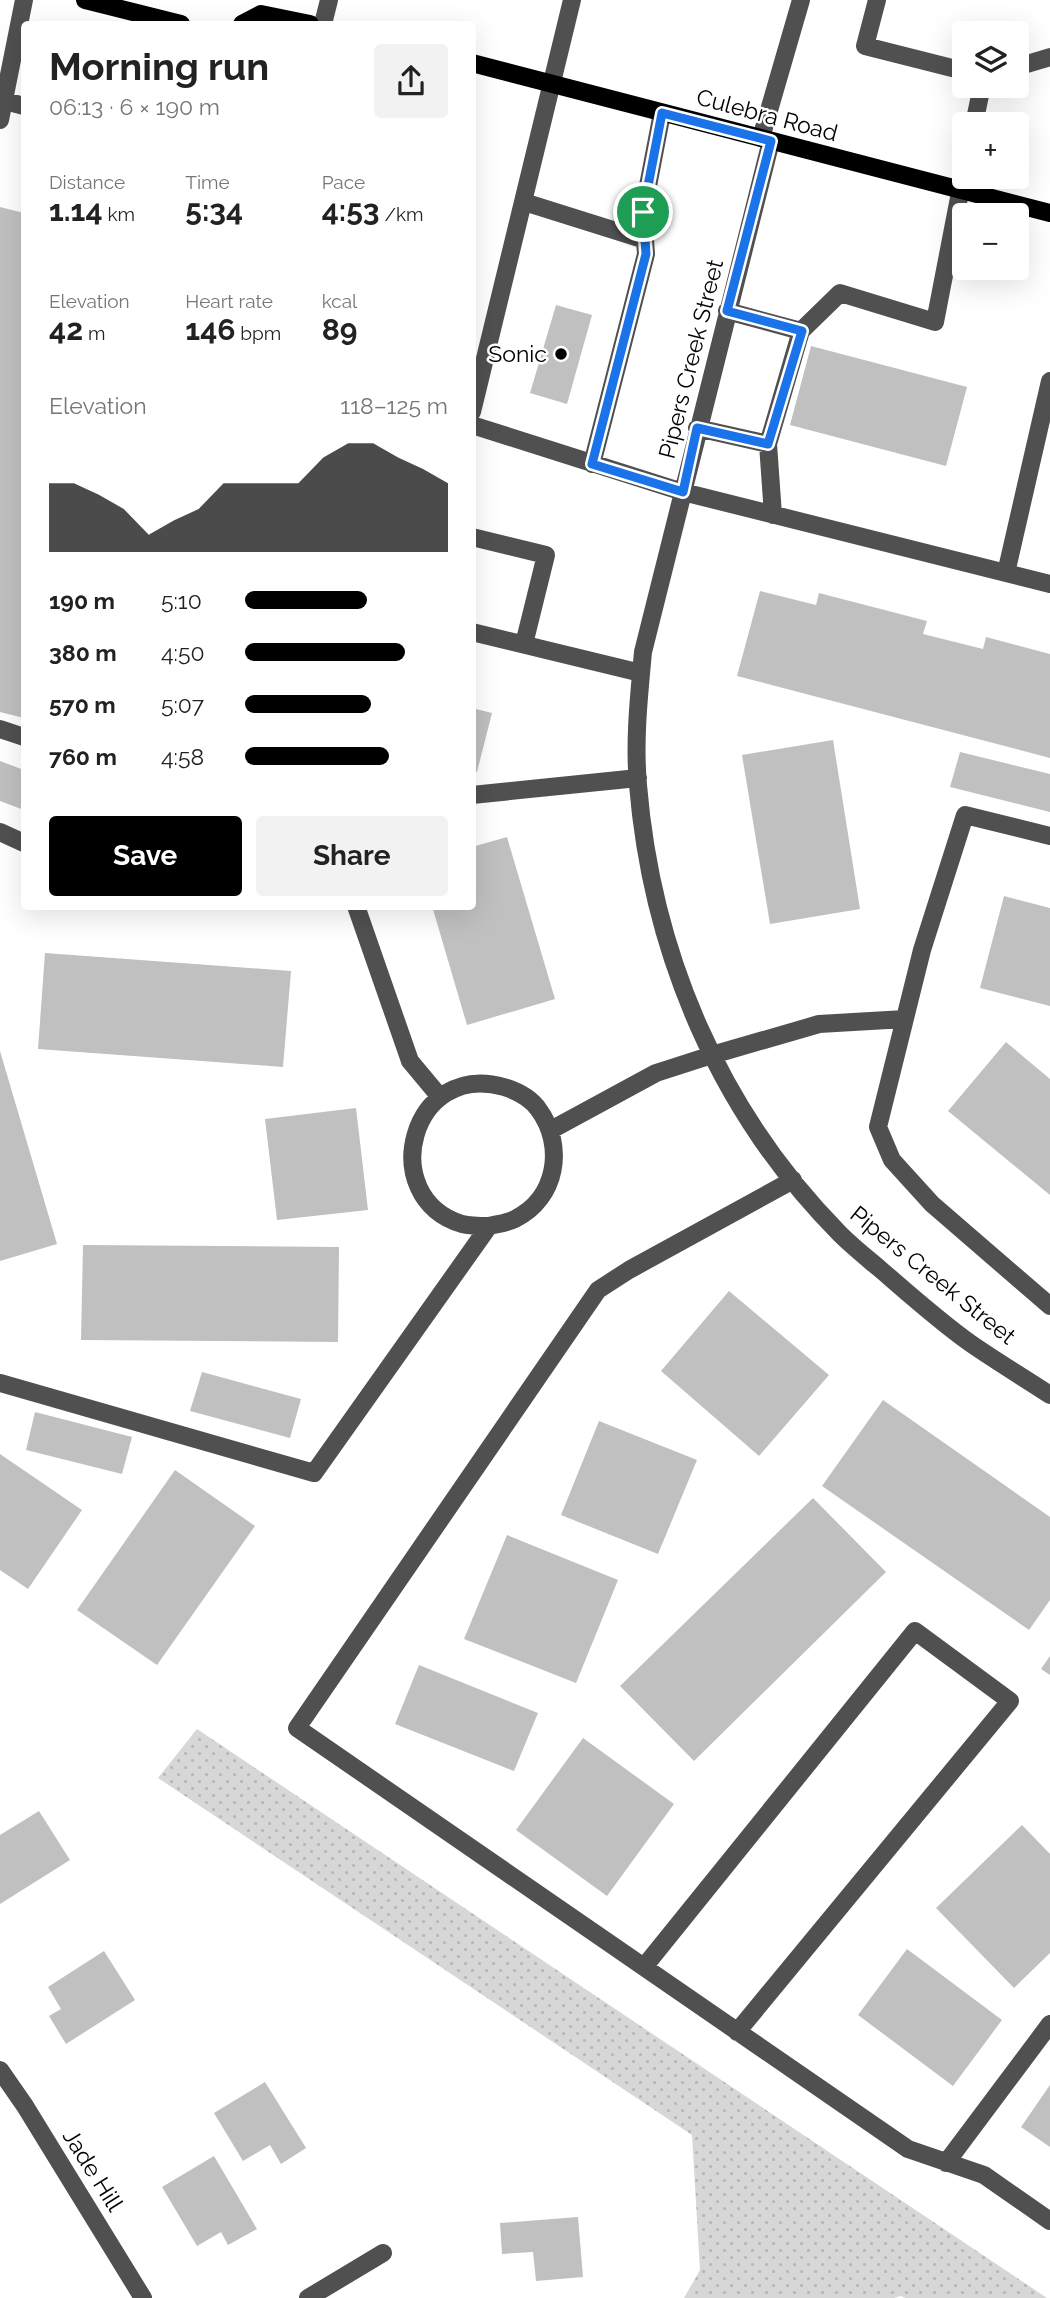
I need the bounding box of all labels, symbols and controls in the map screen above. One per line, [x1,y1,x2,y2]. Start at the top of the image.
map controls [952,21,1029,280]
button: layers [952,21,1029,98]
text: Morning run [49,44,269,89]
button: share [374,44,448,118]
street label: Culebra Road [694,83,841,146]
text: 06:13 · 6 × 190 m [49,93,220,120]
button: + [952,112,1029,189]
text: Distance [49,171,125,193]
text: Time [185,171,230,193]
text: Pace [322,171,365,193]
pin [613,182,673,242]
text: 1.14 [49,193,103,228]
text: 5:34 [185,193,243,228]
text: 4:53 [322,193,380,228]
icon: arrive [624,193,662,231]
text: km [103,203,135,225]
text: /km [380,203,423,225]
button: − [952,203,1029,280]
street label: Pipers Creek Street [653,256,728,461]
text: Elevation [49,290,130,312]
text: Heart rate [185,290,273,312]
text: kcal [322,290,357,312]
text: 42 [49,312,83,347]
text: 146 [185,312,236,347]
text: 89 [322,312,357,347]
text: m [83,322,105,344]
text: bpm [236,322,281,344]
place label: Sonic [488,340,547,367]
marker: Sonic [553,346,569,362]
text: Elevation [49,392,147,419]
text: 118–125 m [340,392,448,419]
text: 190 m [49,587,115,614]
text: 5:10 [161,587,202,614]
text: 380 m [49,639,117,666]
text: 4:50 [161,639,205,666]
text: 570 m [49,691,116,718]
text: 5:07 [161,691,204,718]
text: 760 m [49,743,117,770]
text: 4:58 [161,743,204,770]
button: Save [49,816,242,896]
button: Share [256,816,448,896]
street label: Pipers Creek Street [845,1200,1021,1350]
street label: Jade Hill [58,2124,130,2216]

